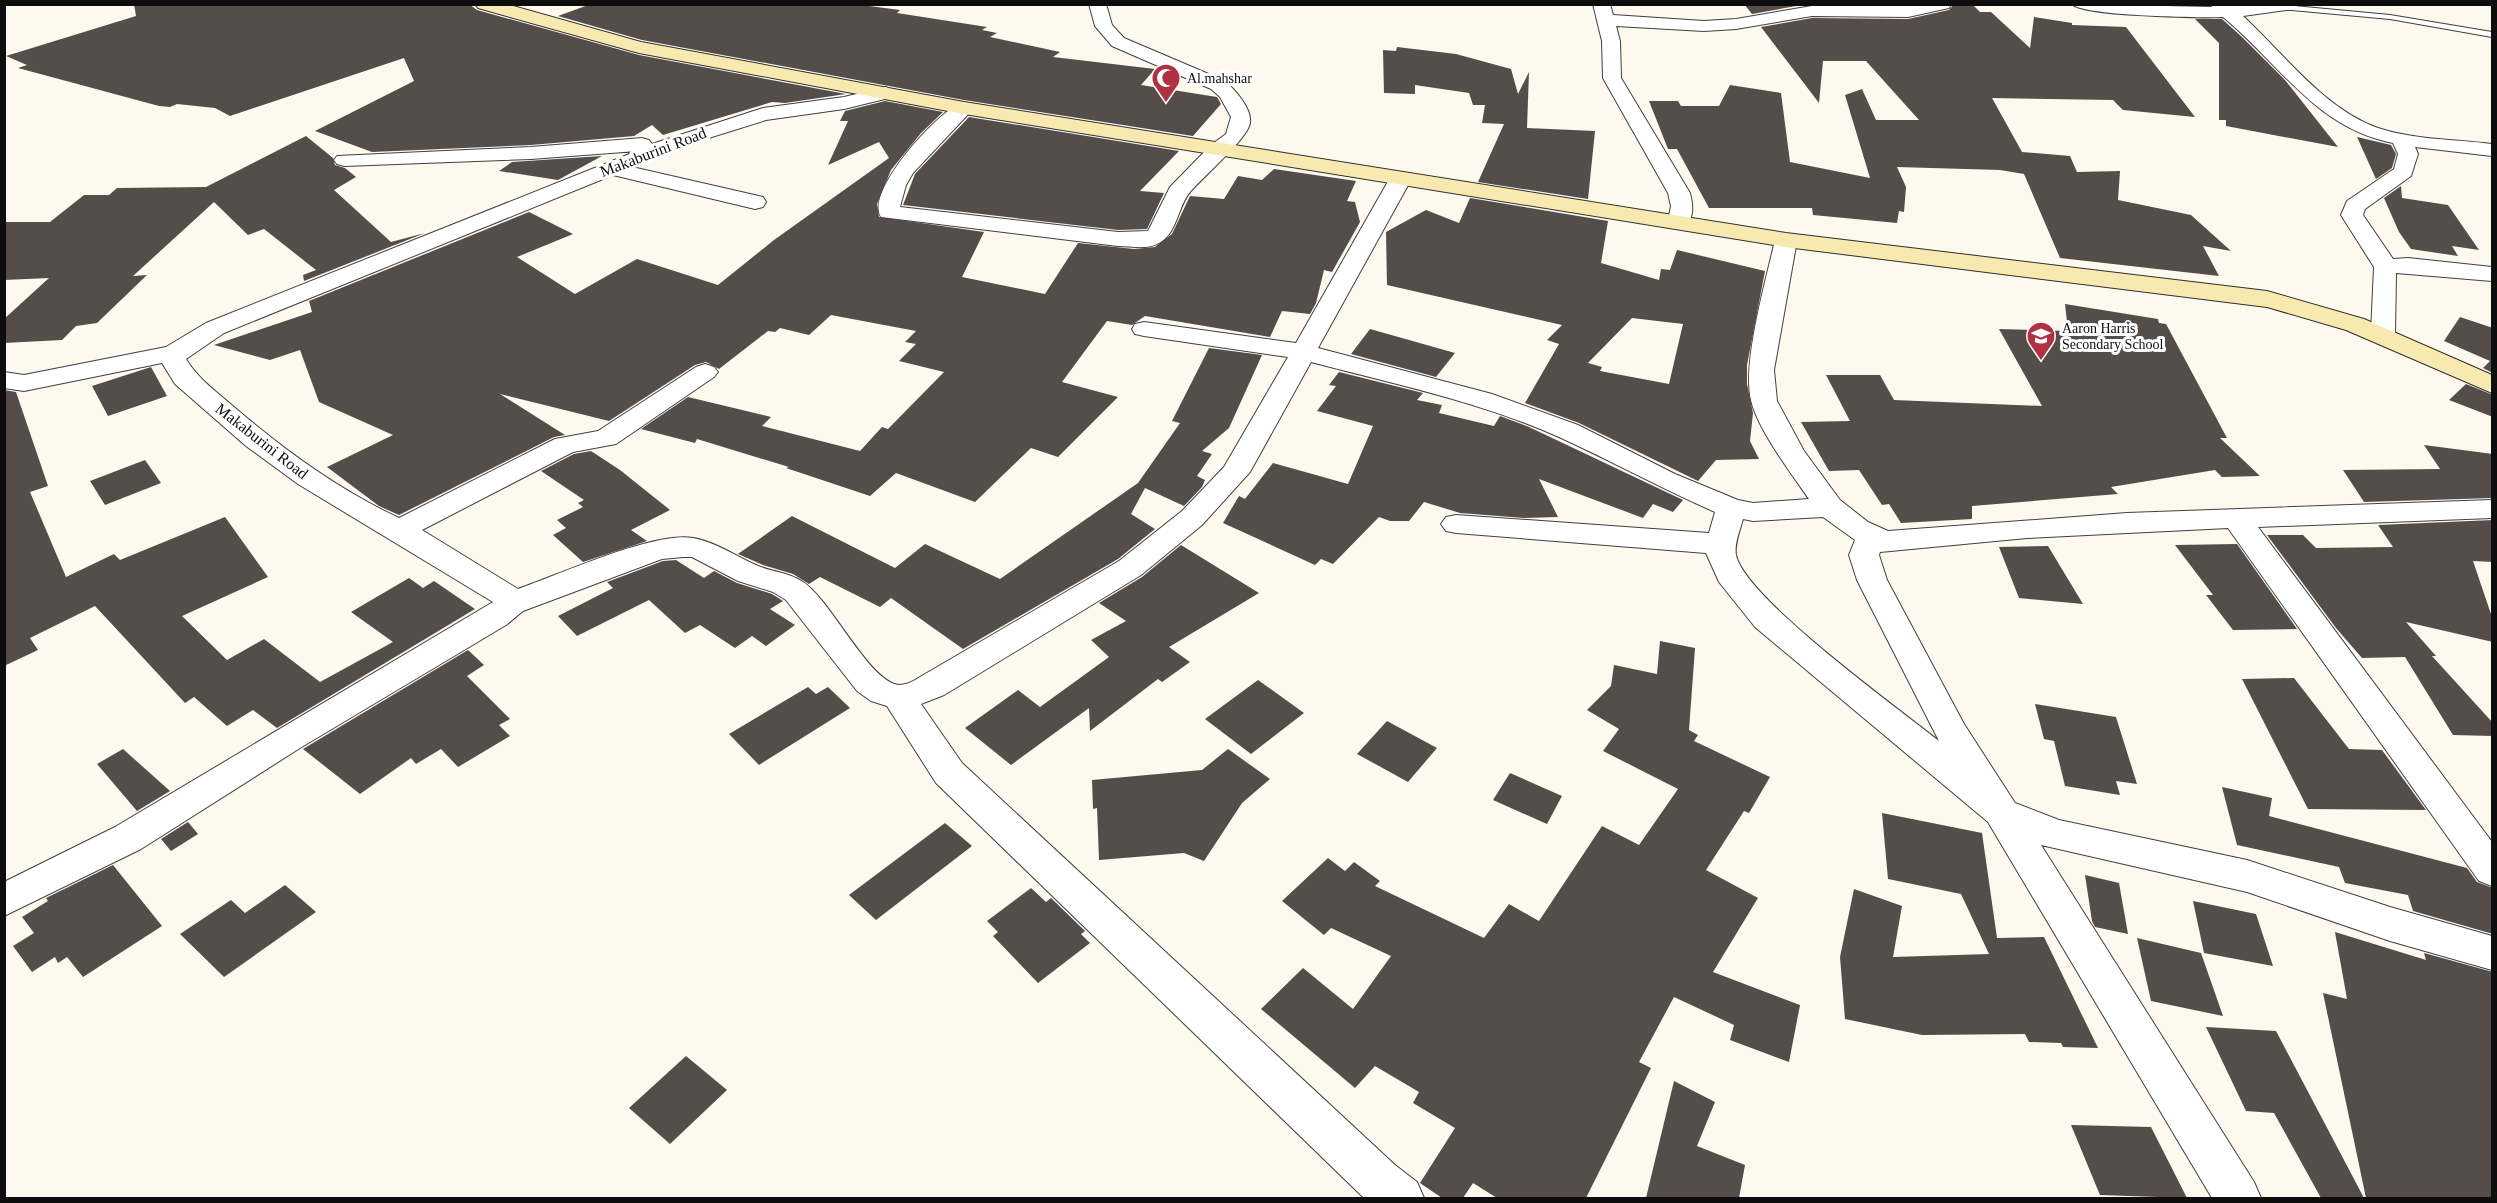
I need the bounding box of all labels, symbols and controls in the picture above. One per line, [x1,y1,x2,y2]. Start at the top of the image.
mosque icon: Al.mahshar [1150,62,1182,104]
place label: Al.mahshar [1187,71,1252,86]
street label: Makaburini Road [597,124,709,180]
school or university icon: Aaron Harris Secondary School [2025,320,2057,362]
place label: Aaron Harris Secondary School [2062,321,2164,352]
street label: Makaburini Road [212,400,312,482]

